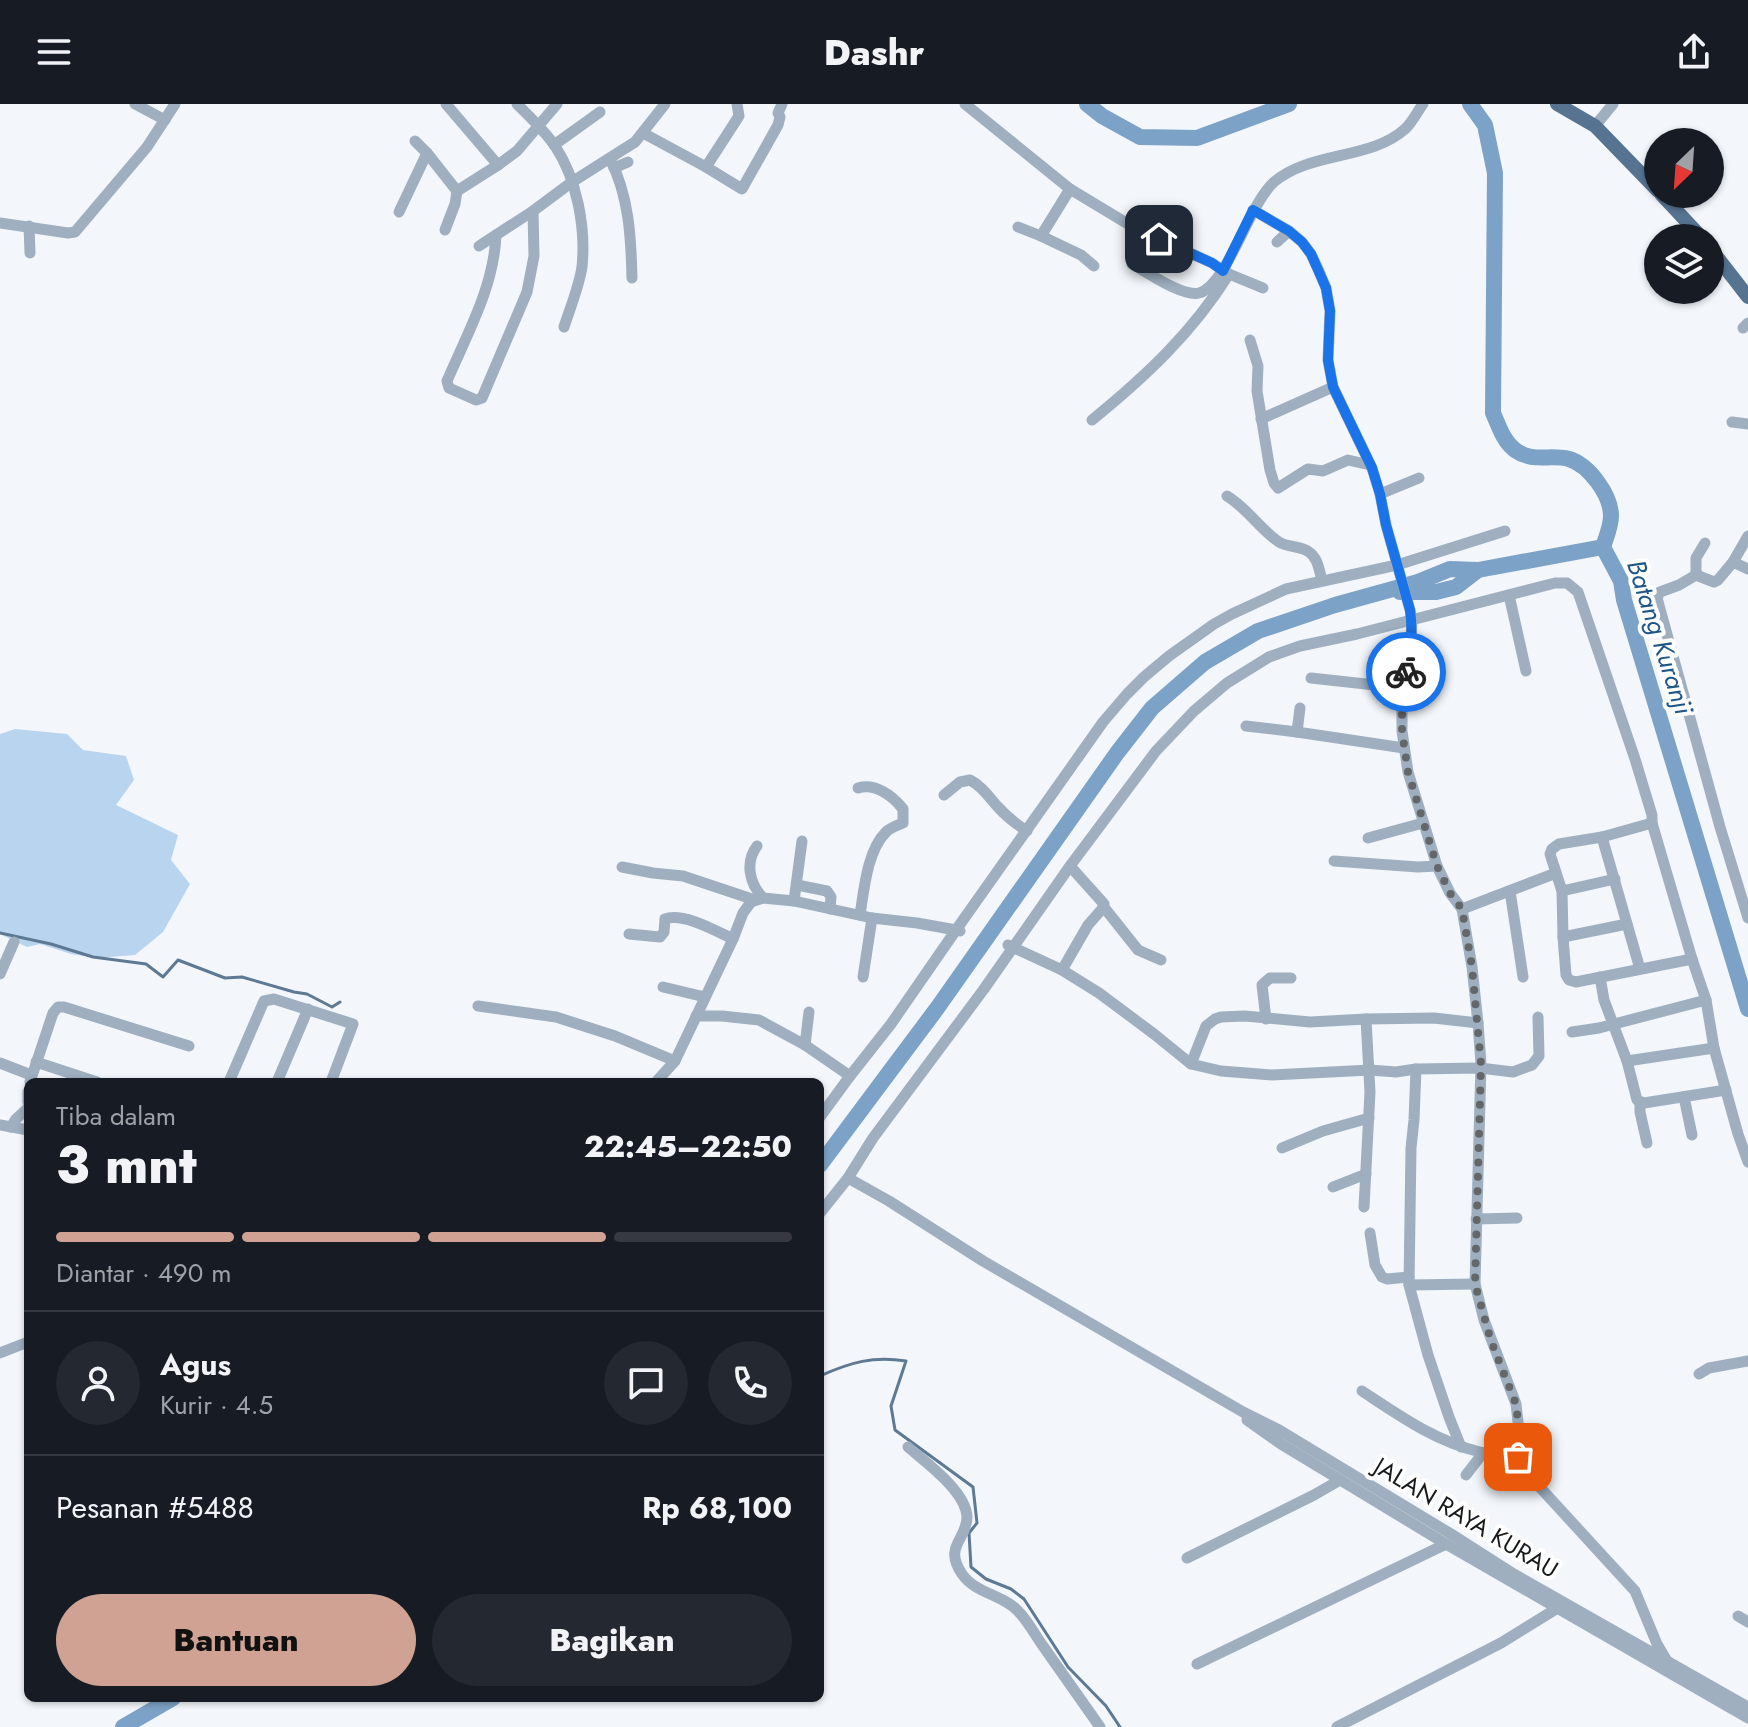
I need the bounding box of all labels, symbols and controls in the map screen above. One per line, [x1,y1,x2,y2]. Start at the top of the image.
text: Dashr [824,26,924,78]
icon: menu [32,30,76,74]
icon: share [1672,30,1716,74]
north arrow [1644,128,1724,208]
map controls [1644,128,1724,304]
pin [1125,205,1193,273]
icon: home [1137,217,1181,261]
button: layers [1644,224,1724,304]
water label: Batang Kuranji [1617,555,1703,719]
courier [1366,632,1446,712]
icon: bike [1384,650,1428,694]
text: Tiba dalam [56,1097,176,1135]
text: 22:45–22:50 [584,1125,792,1168]
text: 3 mnt [56,1127,197,1203]
text: Diantar · 490 m [56,1254,231,1292]
button: person [56,1341,140,1425]
button: chat [604,1341,688,1425]
button: phone [708,1341,792,1425]
text: Agus [160,1343,231,1386]
text: Kurir · 4.5 [160,1386,273,1424]
pin [1484,1423,1552,1491]
icon: bag [1496,1435,1540,1479]
street label: JALAN RAYA KURAU [1365,1447,1565,1586]
text: Pesanan #5488 [56,1486,254,1529]
text: Rp 68,100 [642,1486,792,1529]
button: Bantuan [56,1594,416,1686]
button: Bagikan [432,1594,792,1686]

